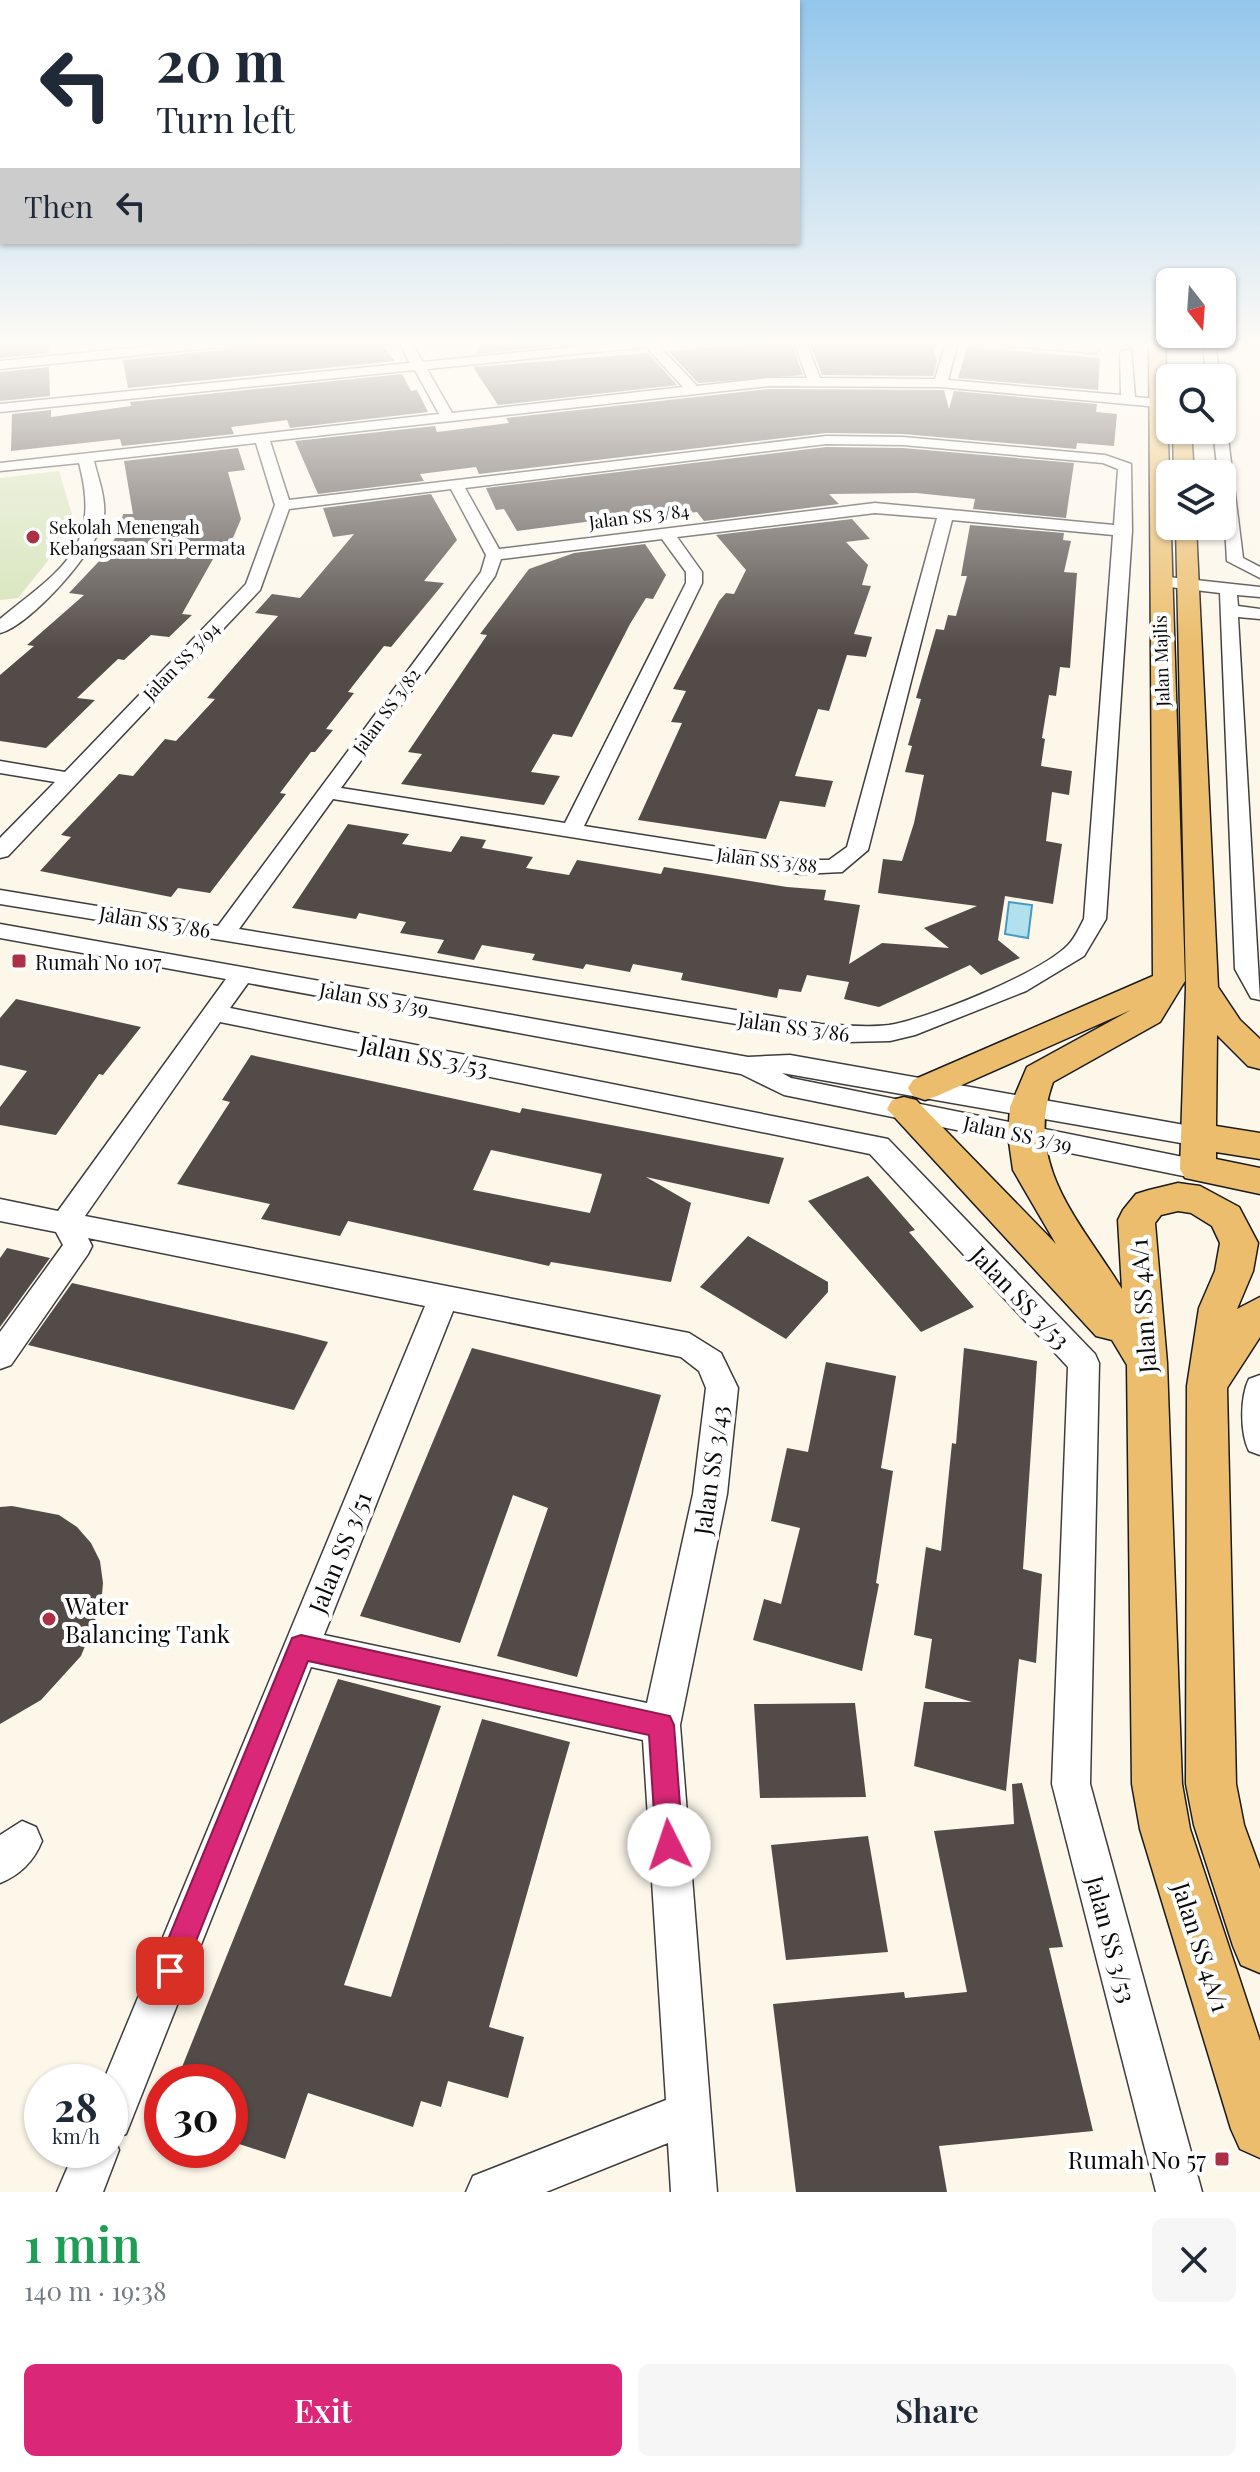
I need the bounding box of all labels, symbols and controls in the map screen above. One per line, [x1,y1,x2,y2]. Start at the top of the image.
text: 20 m [156,22,285,97]
icon: left [24,32,128,136]
text: Turn left [156,94,295,142]
icon: left [109,184,153,228]
text: Then [24,186,93,226]
north arrow [1156,268,1236,348]
map controls [1156,268,1236,540]
button: search [1156,364,1236,444]
button: layers [1156,460,1236,540]
street label: Jalan SS 3/84 [587,498,691,534]
place label: Sekolah Menengah Kebangsaan Sri Permata [49,515,245,560]
marker: Sekolah Menengah Kebangsaan Sri Permata [24,528,42,546]
street label: Jalan Majlis [1147,615,1175,708]
street label: Jalan SS 3/94 [137,617,224,706]
street label: Jalan SS 3/82 [346,663,425,760]
street label: Jalan SS 3/88 [714,842,819,878]
street label: Jalan SS 3/86 [96,899,213,943]
place label: Rumah No 107 [35,948,161,975]
marker: Rumah No 107 [10,952,28,970]
street label: Jalan SS 3/39 [316,975,431,1021]
street label: Jalan SS 3/86 [735,1005,852,1047]
street label: Jalan SS 3/53 [356,1027,491,1083]
street label: Jalan SS 3/39 [960,1108,1075,1158]
street label: Jalan SS 3/53 [964,1238,1078,1355]
street label: Jalan SS 4A/1 [1121,1238,1163,1375]
street label: Jalan SS 3/43 [685,1403,735,1538]
street label: Jalan SS 3/51 [300,1486,378,1618]
place label: Water Balancing Tank [64,1589,231,1649]
marker: Water Balancing Tank [40,1610,58,1628]
position arrow [627,1803,711,1887]
street label: Jalan SS 3/53 [1079,1871,1144,2006]
street label: Jalan SS 4A/1 [1166,1877,1238,2016]
pin [136,1937,204,2005]
icon: arrive [148,1949,192,1993]
speed limit sign: 30 [144,2064,248,2168]
text: 28 [54,2079,98,2132]
text: km/h [52,2122,100,2149]
place label: Rumah No 57 [1068,2143,1206,2175]
marker: Rumah No 57 [1213,2150,1231,2168]
text: 1 min [24,2211,141,2275]
button: close [1152,2218,1236,2302]
text: 140 m · 19:38 [24,2273,166,2308]
button: Exit [24,2364,622,2456]
button: Share [638,2364,1236,2456]

